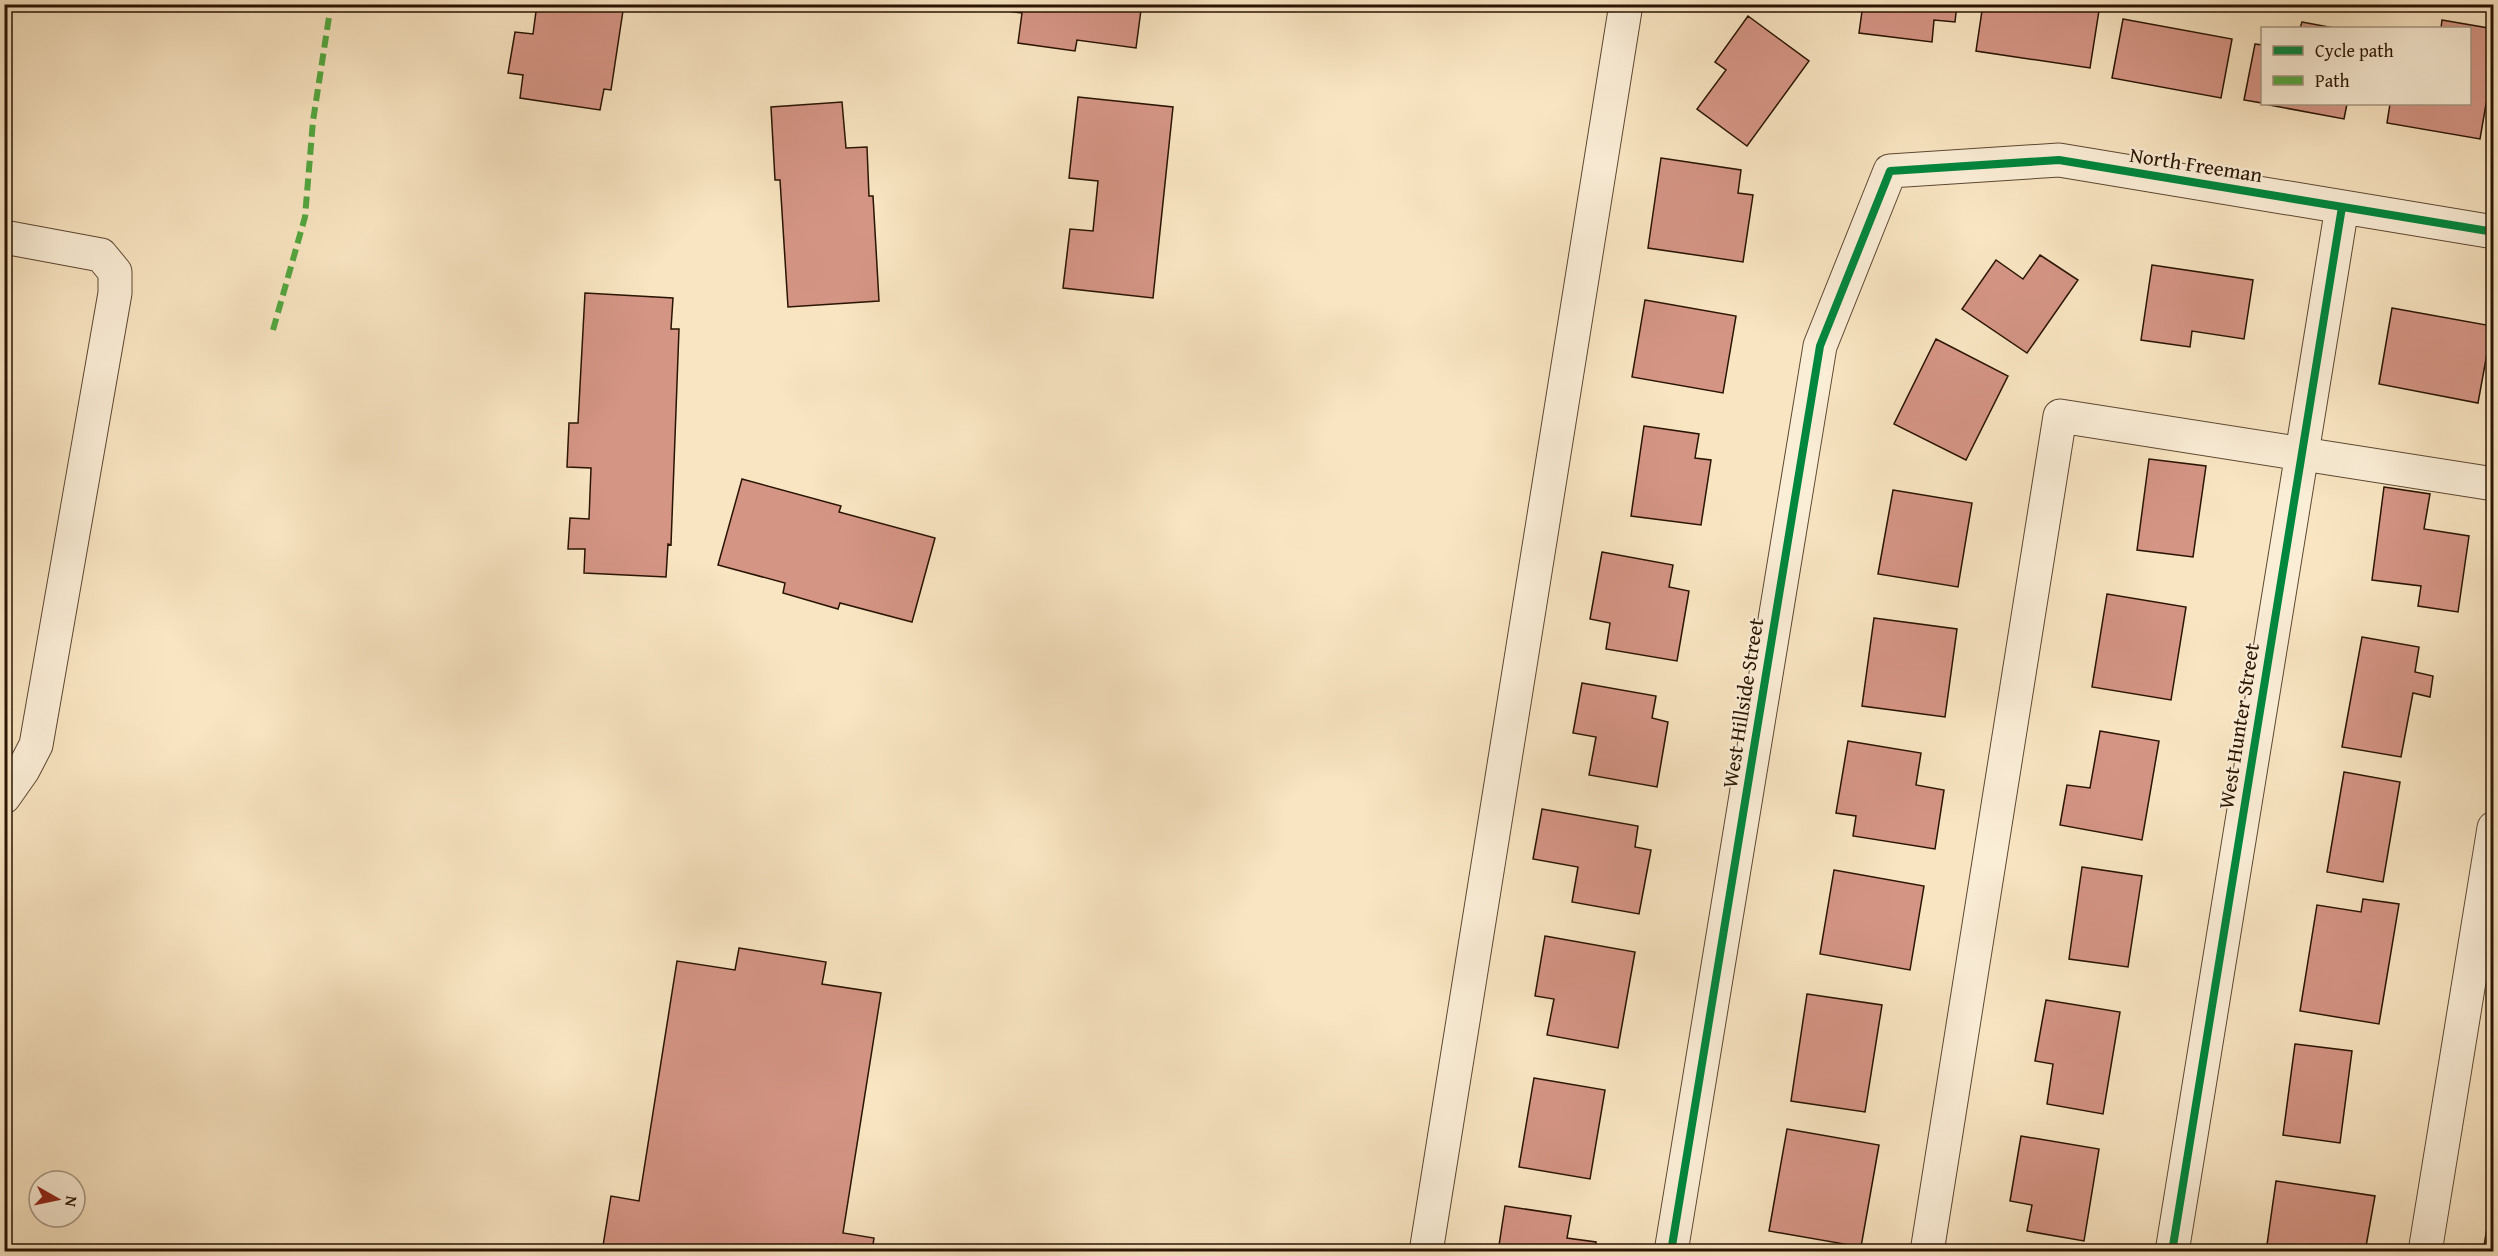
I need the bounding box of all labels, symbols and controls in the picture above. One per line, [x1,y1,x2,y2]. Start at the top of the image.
legend [2261,27,2471,105]
text: Cycle path [2315,37,2394,64]
text: Path [2315,67,2350,94]
street label: North Freeman [2127,139,2265,190]
street label: West Hillside Street [1714,615,1771,790]
street label: West Hunter Street [2210,640,2267,811]
north arrow [27,1169,87,1229]
text: N [59,1194,85,1209]

